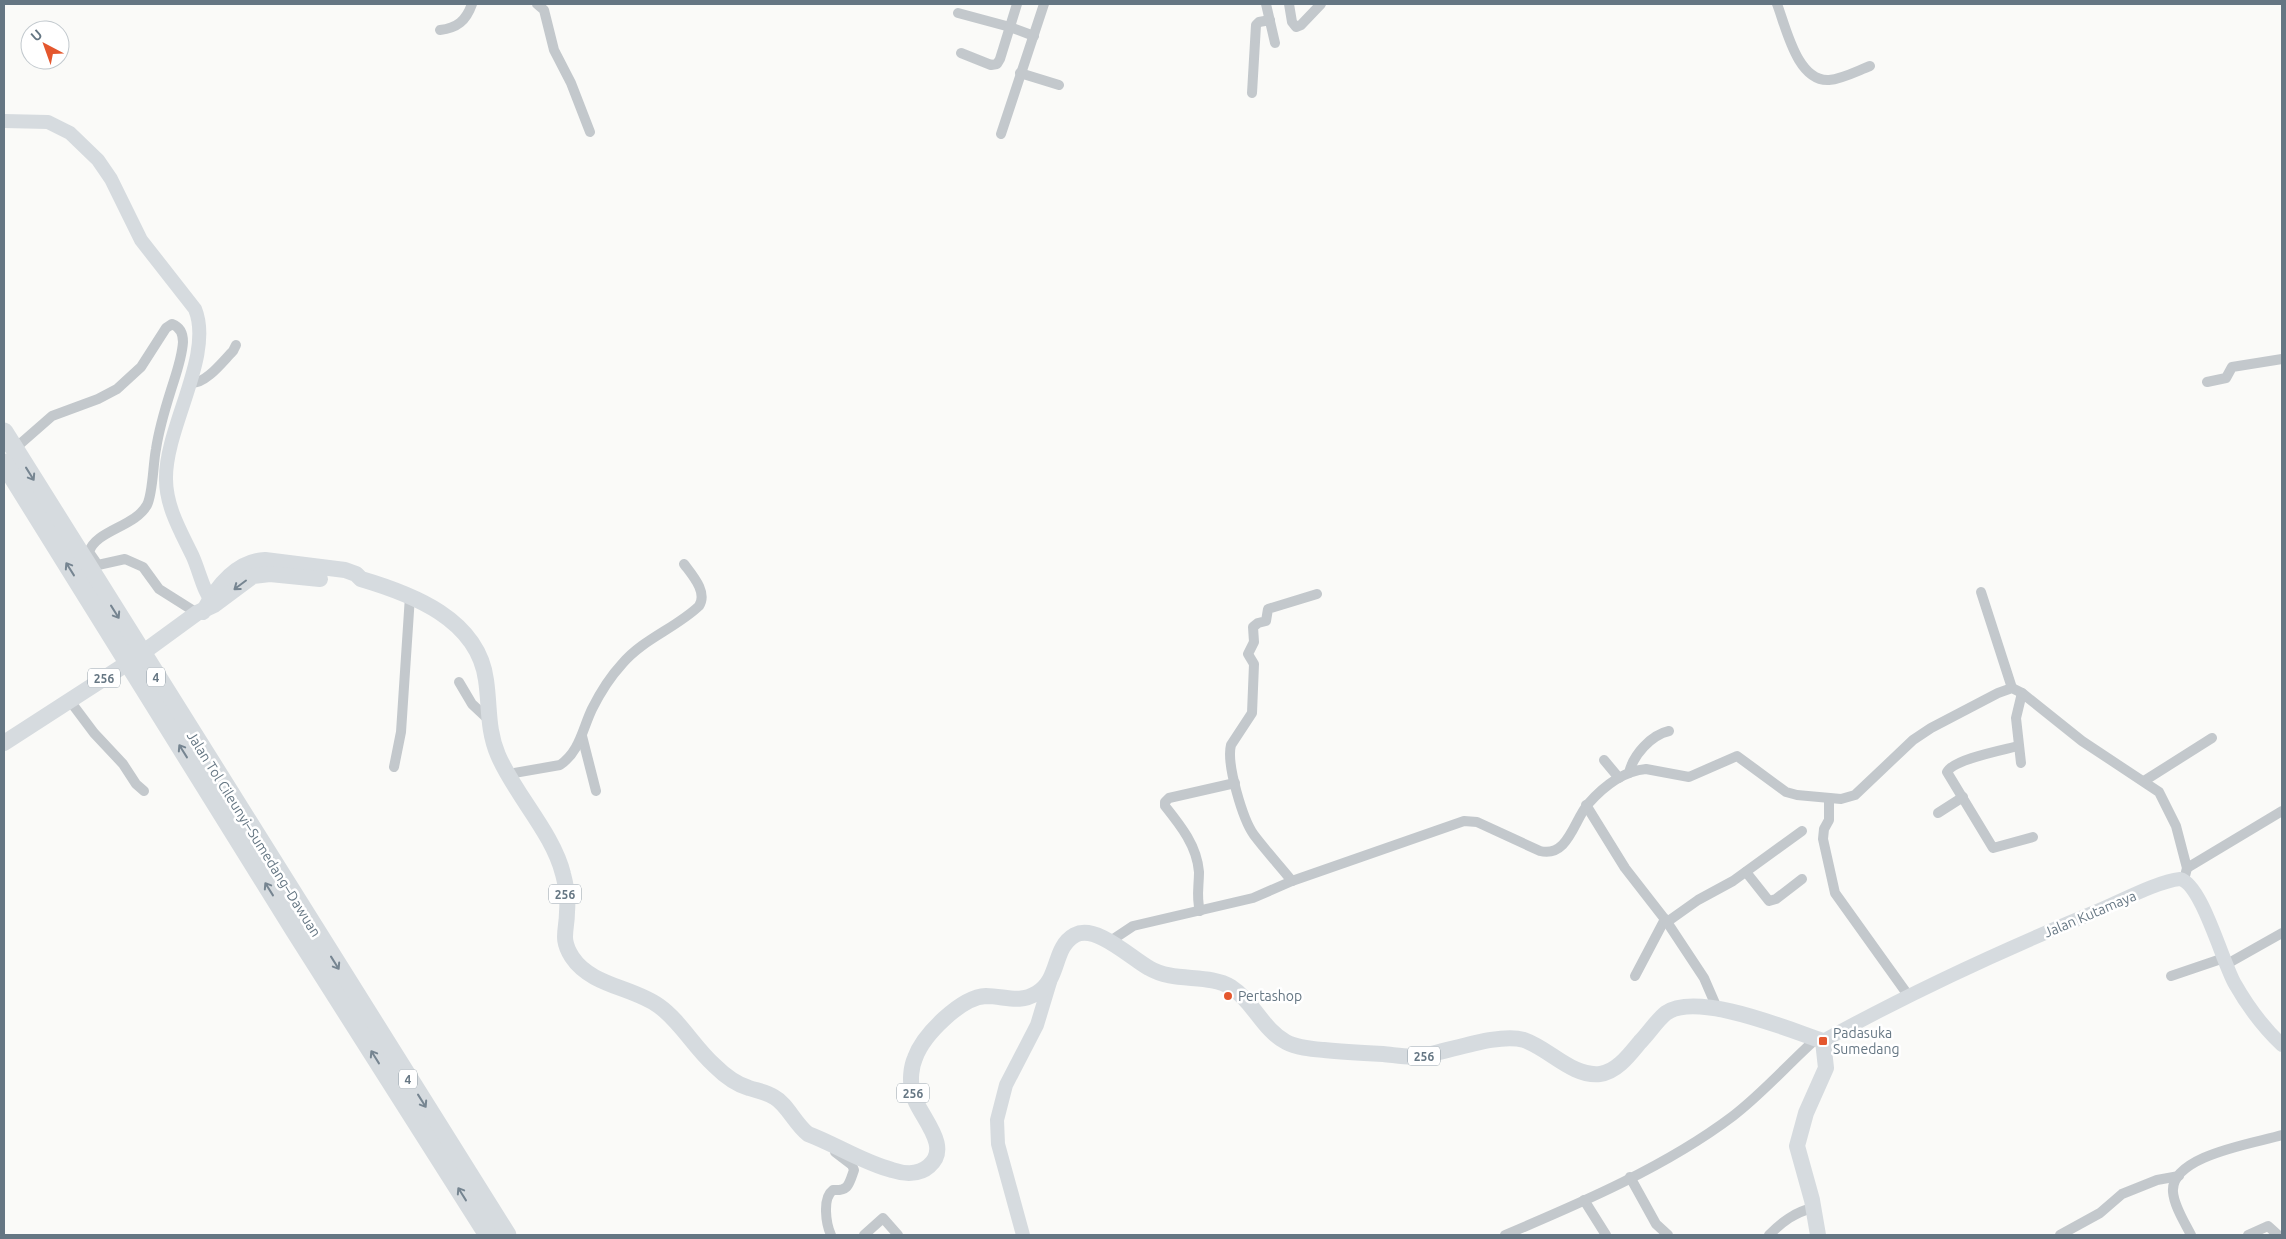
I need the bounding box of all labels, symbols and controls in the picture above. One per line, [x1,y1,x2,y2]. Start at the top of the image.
north arrow [20,20,70,70]
text: U [28,26,45,44]
one-way arrow [25,466,35,480]
one-way arrow [64,562,74,576]
one-way arrow [234,579,247,590]
one-way arrow [111,604,121,618]
road number: 256 [88,668,120,688]
road number: 4 [147,668,165,686]
street label: Jalan Tol Cileunyi–Sumedang–Dawuan [184,728,324,940]
one-way arrow [178,745,188,759]
one-way arrow [264,883,274,897]
road number: 256 [549,884,581,904]
street label: Jalan Kutamaya [2042,887,2138,941]
one-way arrow [330,956,340,970]
place label: Pertashop [1238,988,1302,1004]
marker: Pertashop [1222,990,1234,1002]
place label: Padasuka Sumedang [1833,1025,1900,1057]
marker: Padasuka Sumedang [1817,1035,1829,1047]
road number: 256 [1408,1046,1440,1066]
one-way arrow [370,1050,380,1064]
road number: 4 [399,1070,417,1088]
road number: 256 [897,1084,929,1102]
one-way arrow [417,1093,427,1107]
one-way arrow [457,1187,467,1201]

